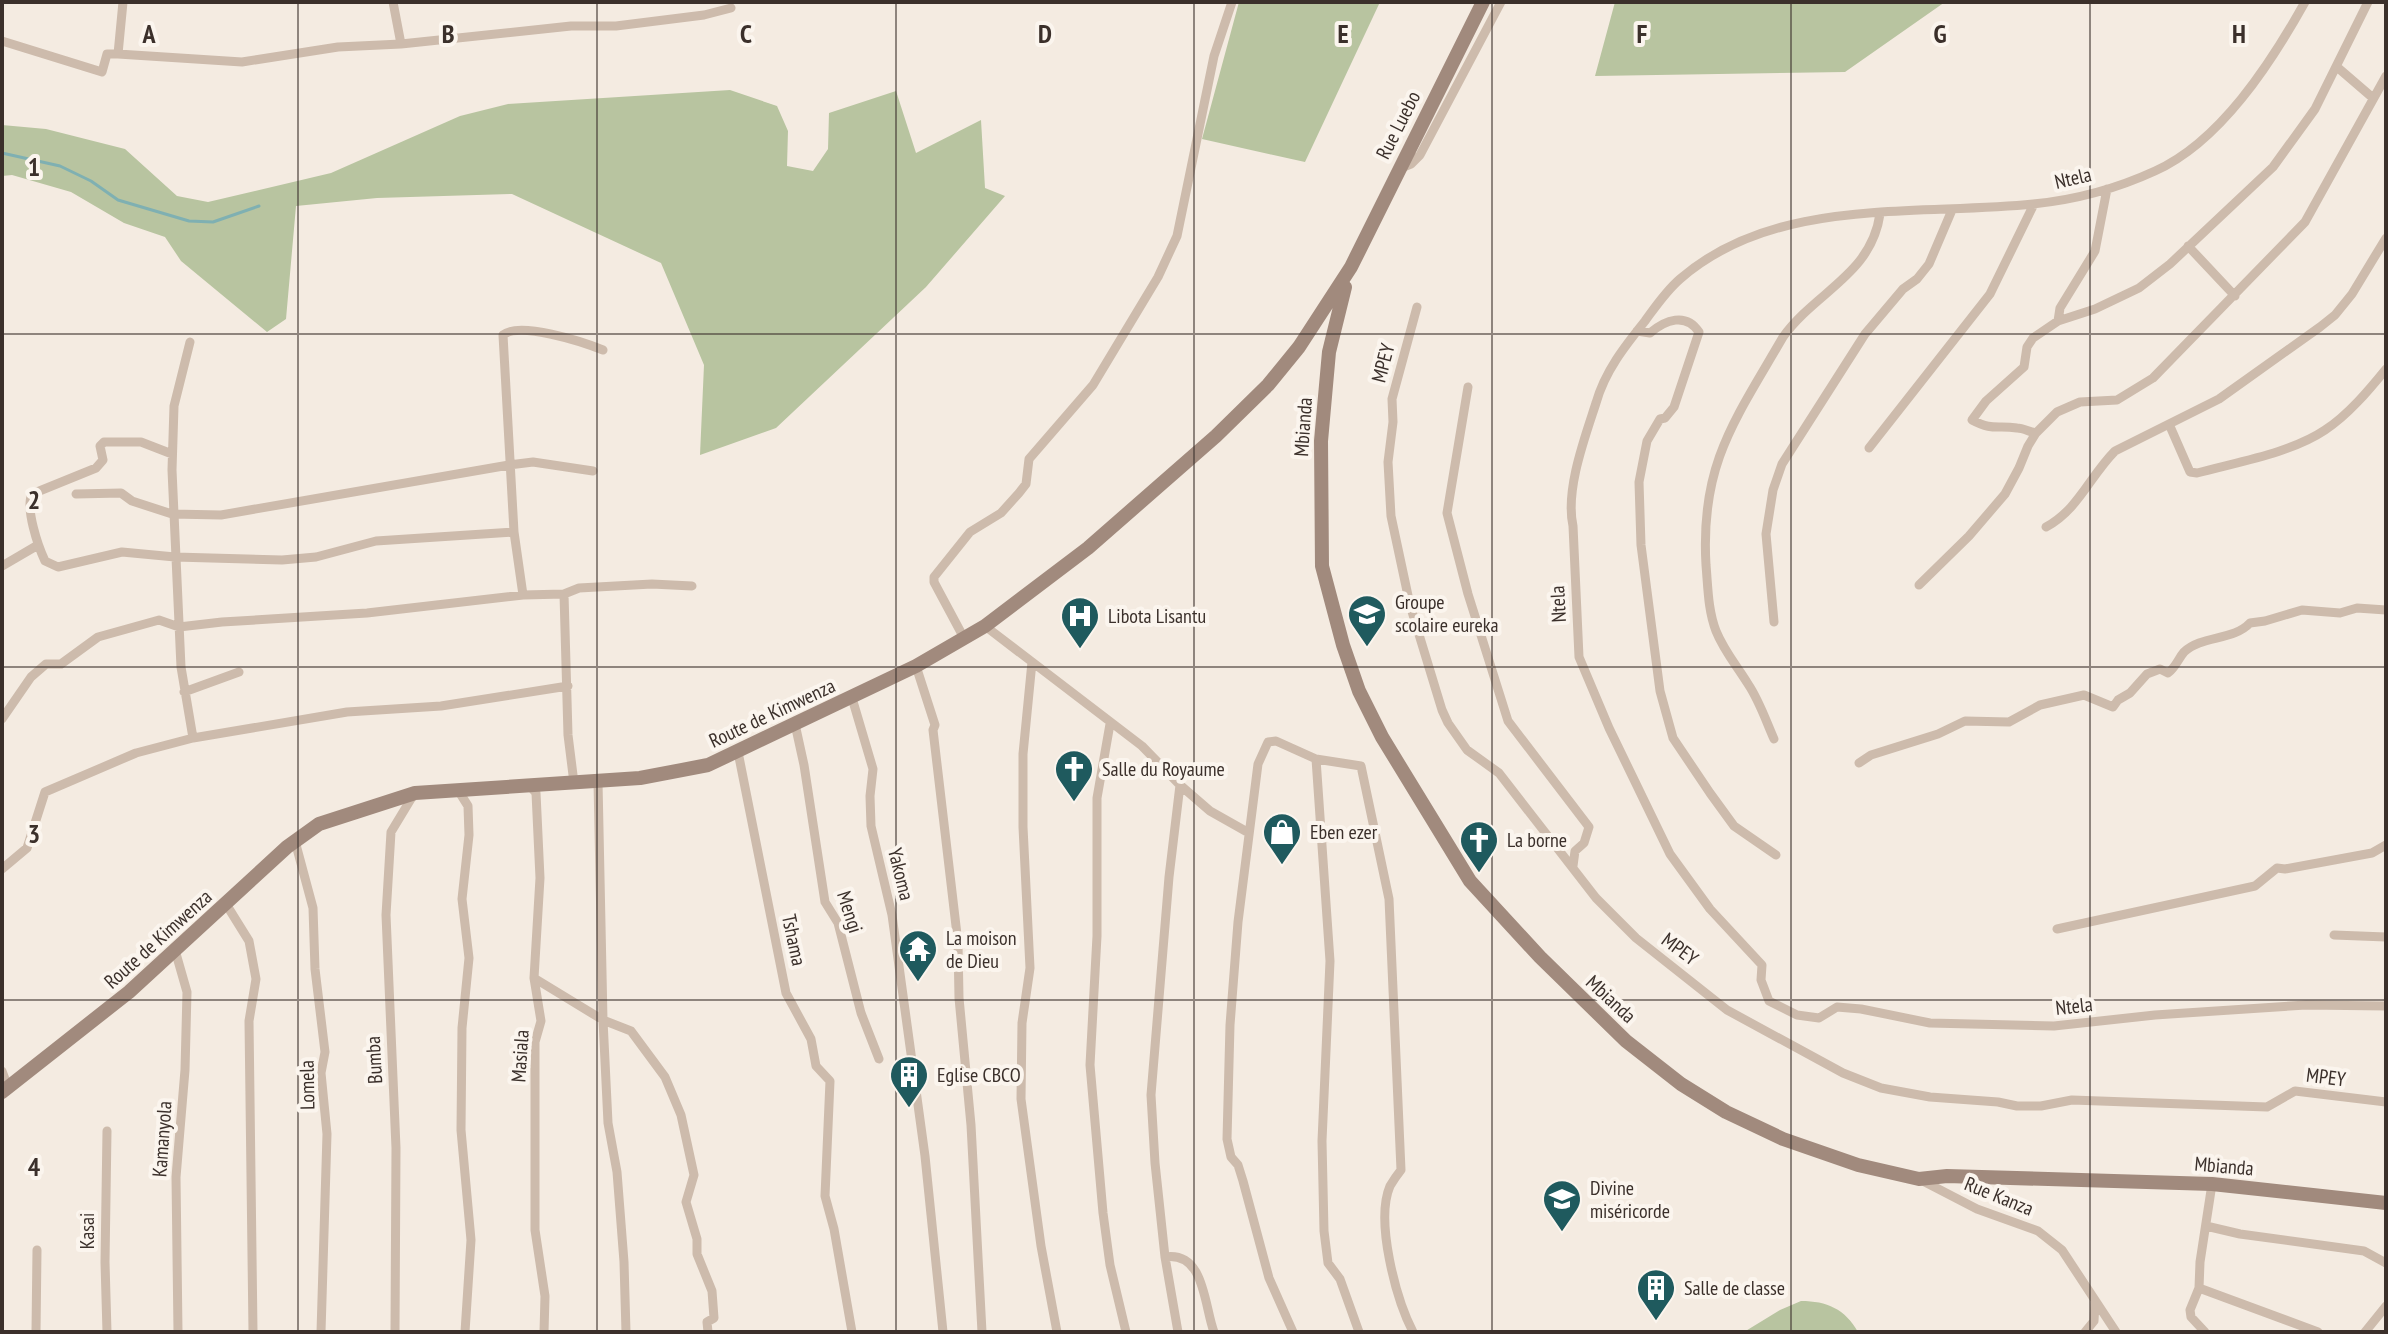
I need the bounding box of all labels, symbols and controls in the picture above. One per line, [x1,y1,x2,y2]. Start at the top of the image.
text: A [141,17,156,50]
text: B [442,17,455,50]
text: C [740,17,752,50]
text: D [1038,17,1052,50]
text: E [1337,17,1349,50]
text: F [1637,17,1648,50]
text: G [1933,17,1947,50]
text: H [2232,17,2246,50]
street label: Rue Luebo [1370,87,1426,163]
text: 1 [28,150,40,183]
street label: Ntela [2052,161,2094,195]
street label: MPEY [1365,341,1401,385]
street label: Mbianda [1288,397,1318,457]
text: 2 [28,483,40,516]
street label: Ntela [1544,585,1572,623]
place label: Groupe scolaire eureka [1395,589,1499,638]
school or university icon: Groupe scolaire eureka [1346,593,1388,648]
hospital icon: Libota Lisantu [1059,595,1101,650]
place label: Libota Lisantu [1108,603,1206,629]
street label: Route de Kimwenza [705,672,839,754]
church icon: Salle du Royaume [1053,748,1095,803]
place label: Salle du Royaume [1102,756,1225,782]
shop icon: Eben ezer [1261,811,1303,866]
text: 3 [28,817,40,850]
place label: Eben ezer [1310,819,1378,845]
church icon: La borne [1458,819,1500,874]
place label: La borne [1507,827,1567,853]
street label: Yakoma [882,845,920,903]
street label: Route de Kimwenza [99,884,217,994]
street label: Mengi [831,888,869,936]
street label: Tshama [776,912,812,968]
place label: La moison de Dieu [946,925,1016,974]
street label: MPEY [1656,927,1704,971]
temple icon: La moison de Dieu [897,928,939,983]
street label: Mbianda [1580,969,1642,1029]
street label: Ntela [2054,991,2094,1021]
street label: Masiala [505,1029,535,1083]
street label: Bumba [360,1035,388,1085]
building icon: Eglise CBCO [888,1054,930,1109]
street label: Lomela [294,1060,320,1110]
place label: Eglise CBCO [937,1062,1021,1088]
street label: MPEY [2305,1062,2347,1092]
street label: Kamanyola [146,1100,178,1178]
text: 4 [28,1150,41,1183]
street label: Mbianda [2193,1150,2255,1182]
street label: Rue Kanza [1961,1170,2037,1222]
place label: Divine miséricorde [1590,1175,1670,1224]
school or university icon: Divine miséricorde [1541,1178,1583,1233]
street label: Kasai [74,1213,100,1249]
building icon: Salle de classe [1635,1267,1677,1322]
place label: Salle de classe [1684,1275,1785,1301]

